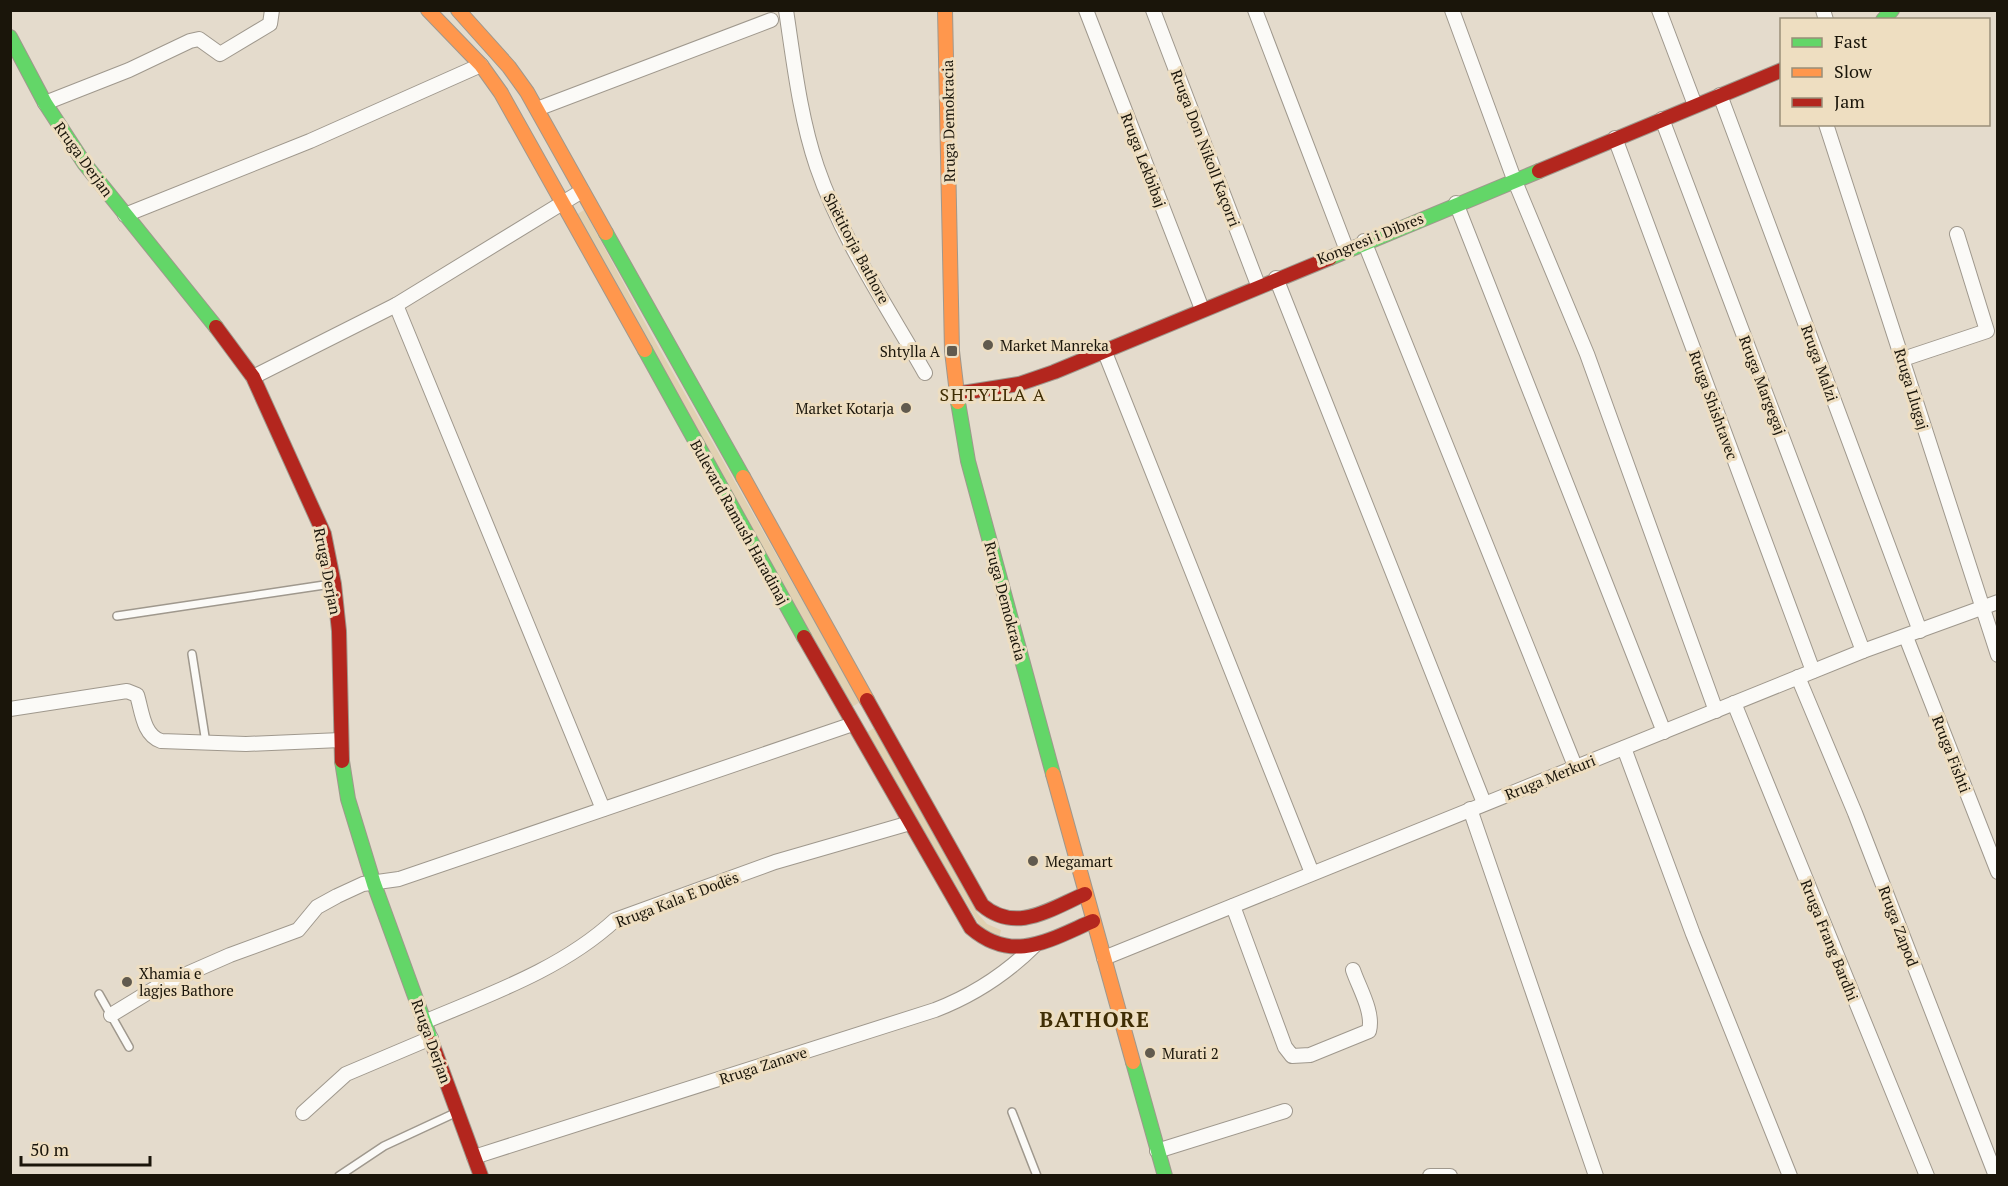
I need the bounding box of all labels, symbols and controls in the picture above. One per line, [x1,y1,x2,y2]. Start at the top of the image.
legend [1780,18,1990,126]
text: Fast [1834,29,1868,53]
street label: Rruga Demokracia [937,59,959,182]
text: Slow [1834,59,1873,83]
street label: Rruga Don Nikoll Kaçorri [1167,67,1245,229]
text: Jam [1834,89,1865,113]
street label: Rruga Lekbibaj [1117,110,1171,210]
street label: Rruga Derjan [50,118,118,200]
street label: Shëtitorja Bathore [819,189,895,307]
street label: Kongresi i Dibres [1314,208,1426,268]
street label: Rruga Malzi [1797,322,1843,404]
street label: Rruga Margegaj [1735,333,1791,437]
place label: Market Manreka [1000,335,1109,355]
marker: Market Manreka [981,338,995,352]
place label: Shtylla A [880,341,941,361]
marker: Shtylla A [945,344,959,358]
street label: Rruga Llugaj [1890,346,1934,432]
street label: Rruga Shishtavec [1685,348,1743,462]
district label: SHTYLLA A [939,382,1047,406]
place label: Market Kotarja [795,398,894,418]
marker: Market Kotarja [899,401,913,415]
street label: Bulevard Ramush Haradinaj [686,436,794,608]
street label: Rruga Derjan [310,526,346,616]
street label: Rruga Demokracia [980,539,1032,663]
street label: Rruga Fishti [1928,713,1976,795]
street label: Rruga Merkuri [1502,750,1598,804]
place label: Megamart [1045,851,1113,871]
marker: Megamart [1026,854,1040,868]
street label: Rruga Kala E Dodës [613,866,741,932]
street label: Rruga Frang Bardhi [1797,876,1863,1004]
street label: Rruga Zapod [1874,883,1924,969]
place label: Xhamia e lagjes Bathore [139,963,234,1000]
marker: Xhamia e lagjes Bathore [120,975,134,989]
street label: Rruga Derjan [408,996,456,1086]
district label: BATHORE [1040,1005,1150,1033]
street label: Rruga Zanave [717,1041,809,1089]
place label: Murati 2 [1162,1043,1219,1063]
marker: Murati 2 [1143,1046,1157,1060]
scale bar [21,1129,150,1167]
text: 50 m [30,1137,70,1161]

